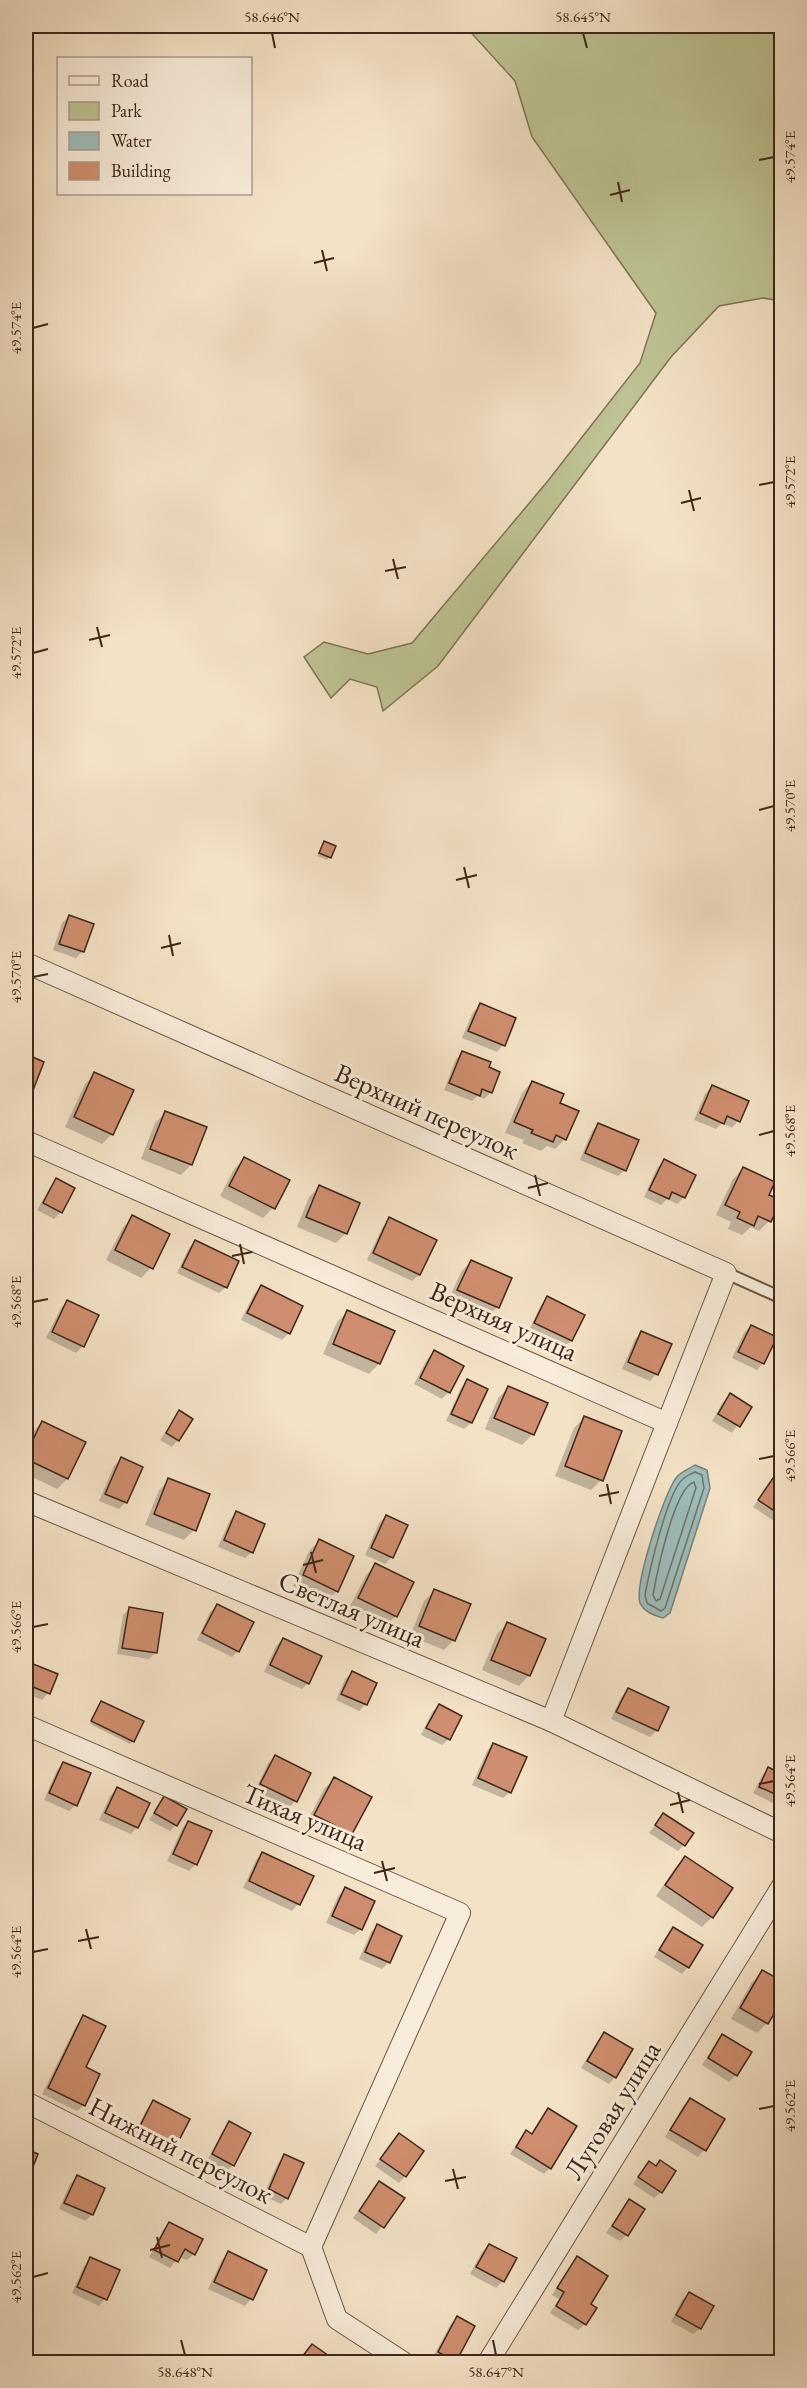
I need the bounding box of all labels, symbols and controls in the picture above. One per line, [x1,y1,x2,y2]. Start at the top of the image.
text: 58.646°N [244,7,300,26]
text: 58.645°N [555,7,611,26]
legend [57,57,252,195]
text: Road [111,69,150,92]
text: Park [111,99,142,122]
text: Water [111,129,152,152]
text: 49.574°E [780,130,799,183]
text: Building [111,159,171,182]
text: 49.574°E [6,301,25,354]
text: 49.572°E [780,455,799,508]
text: 49.572°E [6,626,25,679]
text: 49.570°E [780,779,799,832]
text: 49.570°E [6,950,25,1003]
street label: Верхний переулок [329,1055,525,1167]
text: 49.568°E [780,1104,799,1157]
street label: Верхняя улица [425,1273,583,1369]
text: 49.568°E [6,1275,25,1328]
text: 49.566°E [780,1429,799,1482]
street label: Светлая улица [273,1562,431,1656]
text: 49.566°E [6,1600,25,1653]
text: 49.564°E [780,1754,799,1807]
street label: Тихая улица [237,1775,373,1859]
text: 49.564°E [6,1925,25,1978]
street label: Луговая улица [556,2034,668,2186]
text: 49.562°E [780,2079,799,2132]
street label: Нижний переулок [83,2089,279,2212]
text: 49.562°E [6,2250,25,2303]
text: 58.648°N [157,2362,213,2381]
text: 58.647°N [468,2362,524,2381]

